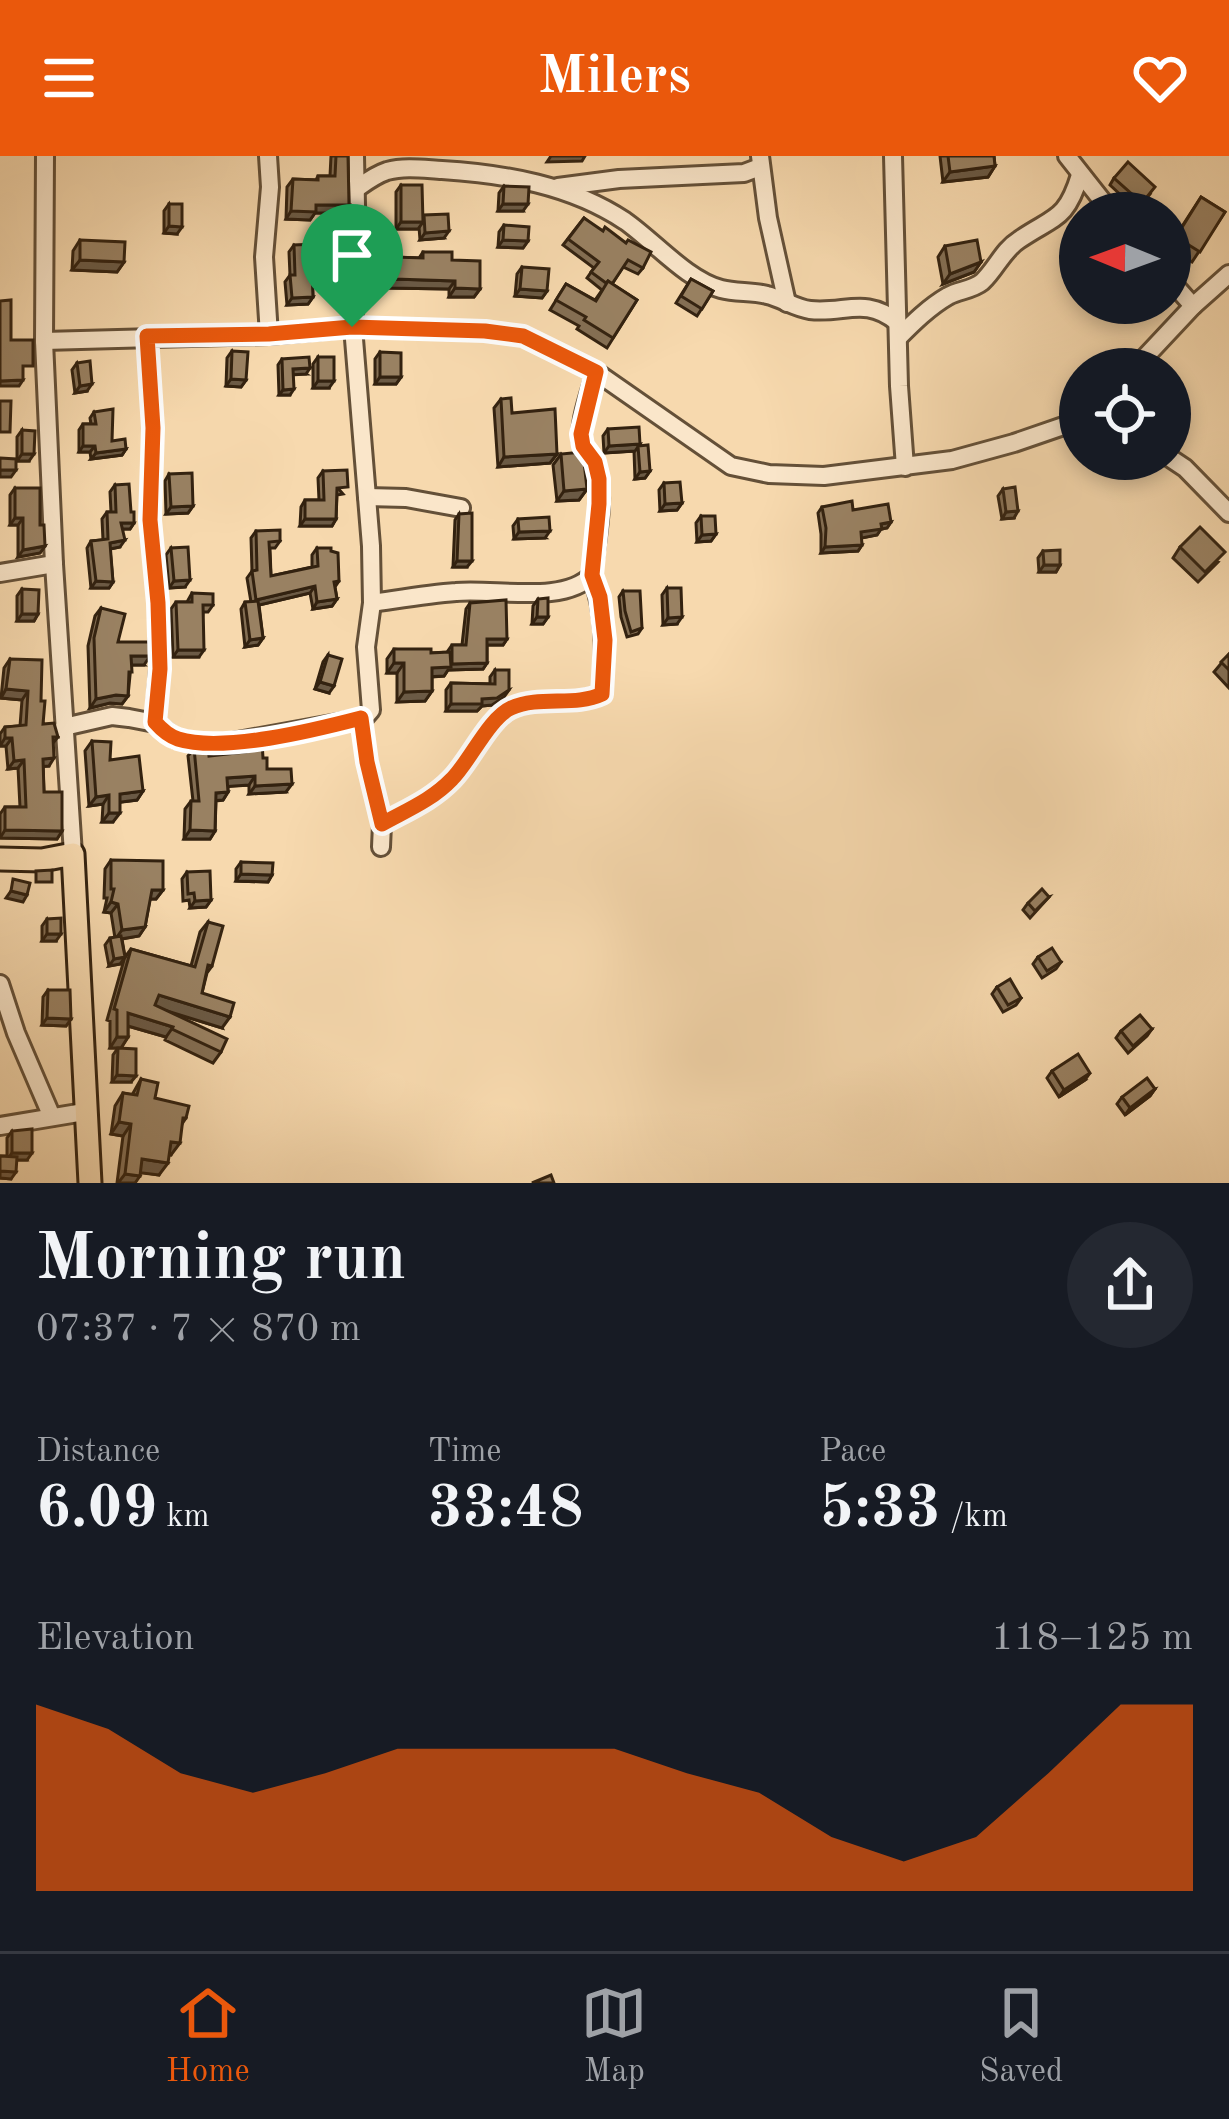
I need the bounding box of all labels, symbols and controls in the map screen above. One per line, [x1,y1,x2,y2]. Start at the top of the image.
icon: menu [36,45,102,111]
icon: heart [1127,45,1193,111]
text: Milers [538,51,691,105]
north arrow [1059,192,1191,324]
map controls [1059,192,1191,480]
pin [301,204,403,327]
icon: arrive [319,222,385,288]
button: locate [1059,348,1191,480]
button: share [1067,1222,1193,1348]
text: Morning run [36,1228,406,1294]
text: 07:37 · 7 × 870 m [36,1310,361,1349]
text: Distance [36,1436,160,1469]
text: Time [428,1436,502,1469]
text: Pace [819,1436,886,1469]
text: 6.09 [36,1480,157,1540]
text: 33:48 [428,1480,584,1540]
text: 5:33 [819,1480,941,1540]
text: km [157,1501,210,1534]
text: /km [941,1501,1008,1534]
text: Elevation [36,1619,195,1658]
text: 118–125 m [991,1619,1193,1658]
tab: Home [166,1980,250,2093]
tab: Map [581,1980,647,2093]
tab: Saved [979,1980,1063,2093]

